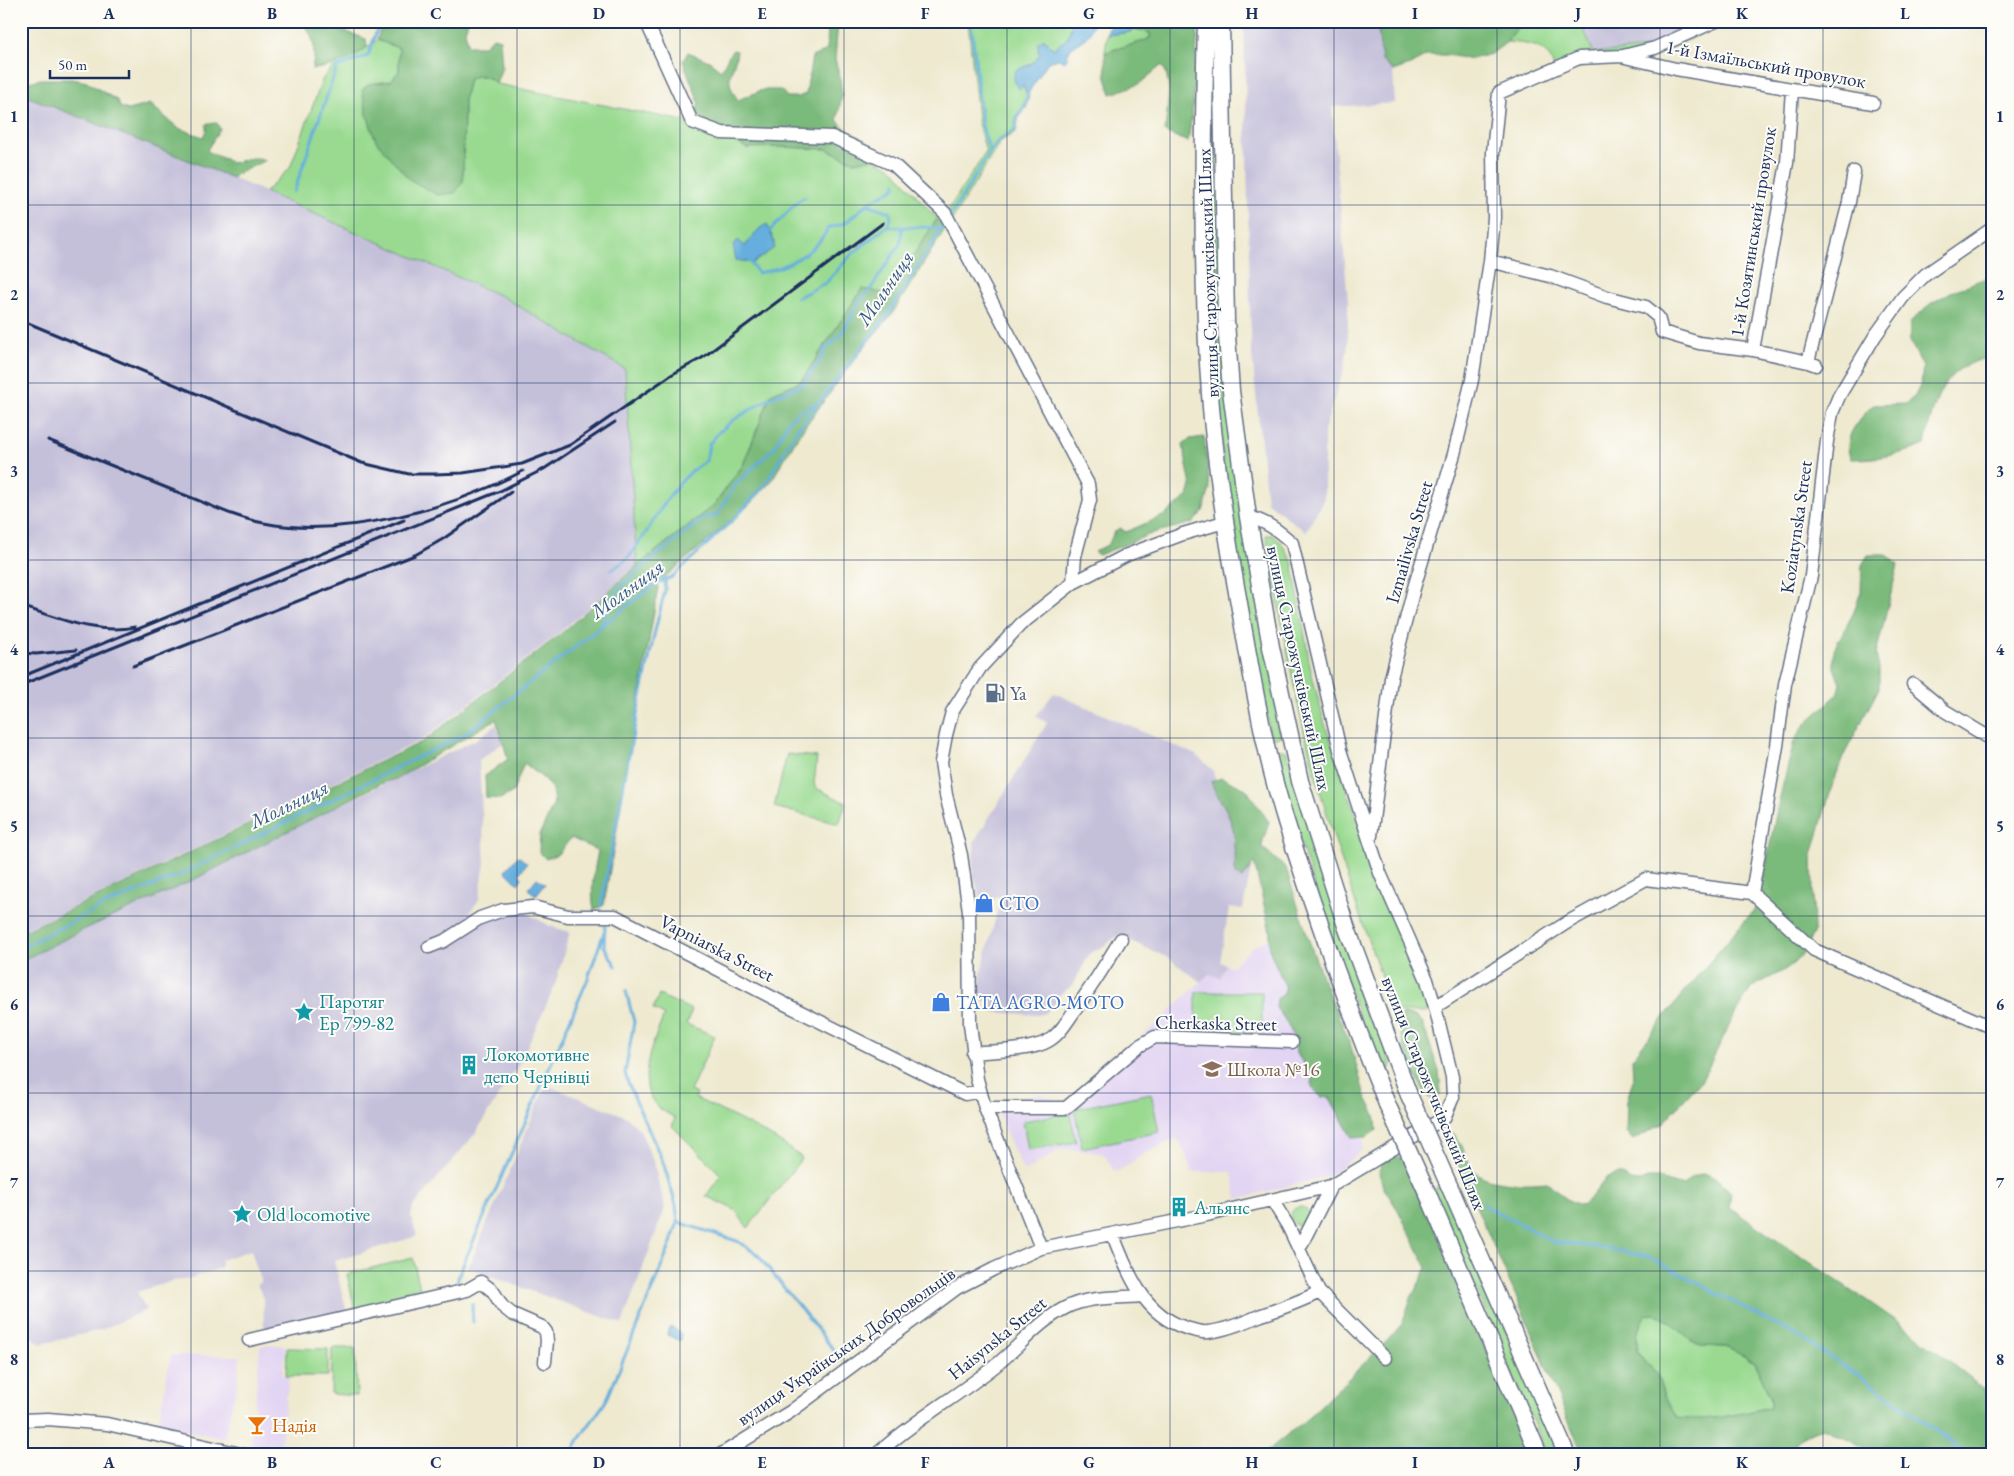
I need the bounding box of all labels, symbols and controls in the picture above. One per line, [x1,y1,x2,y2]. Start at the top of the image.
text: A [102,3,115,24]
text: B [267,3,277,24]
text: C [430,3,442,24]
text: D [593,3,605,24]
text: E [757,3,767,24]
text: F [921,3,930,24]
text: G [1083,3,1095,24]
text: H [1246,3,1259,24]
text: I [1412,3,1418,24]
text: J [1573,3,1581,24]
text: K [1736,3,1749,24]
text: L [1900,3,1910,24]
street label: 1-й Ізмаїльський провулок [1664,34,1868,94]
scale bar [50,48,129,80]
text: 50 m [58,55,87,74]
text: 1 [10,106,18,127]
text: 1 [1996,106,2004,127]
street label: 1-й Козятинський провулок [1724,125,1782,339]
street label: вулиця Старожучківський Шлях [1191,147,1225,398]
water label: Мольниця [850,246,919,331]
text: 2 [10,284,19,305]
text: 2 [1996,284,2005,305]
street label: Koziatynska Street [1774,459,1818,595]
text: 3 [10,461,18,482]
text: 3 [1996,461,2004,482]
street label: Izmailivska Street [1380,478,1438,606]
street label: вулиця Старожучківський Шлях [1261,543,1337,794]
water label: Мольниця [584,554,669,625]
text: 4 [10,639,19,660]
text: 4 [1996,639,2005,660]
place label: Ya [1010,681,1027,706]
fuel station icon: Ya [984,682,1006,704]
water label: Мольниця [244,774,333,835]
text: 5 [10,816,18,837]
text: 5 [1996,816,2004,837]
place label: СТО [999,891,1039,916]
shop icon: СТО [973,892,995,914]
street label: Vapniarska Street [656,908,778,988]
street label: вулиця Старожучківський Шлях [1376,973,1493,1214]
place label: Паротяг Ер 799-82 [319,989,394,1036]
place label: TATA AGRO-MOTO [956,990,1124,1015]
shop icon: TATA AGRO-MOTO [930,991,952,1013]
text: 6 [10,994,19,1015]
text: 6 [1996,994,2005,1015]
place icon: Паротяг Ер 799-82 [293,1001,315,1023]
street label: Cherkaska Street [1155,1009,1277,1037]
place label: Локомотивне депо Чернівці [484,1042,590,1089]
building icon: Локомотивне депо Чернівці [458,1054,480,1076]
place label: Школа №16 [1227,1057,1320,1082]
school or university icon: Школа №16 [1201,1058,1223,1080]
text: 7 [10,1172,19,1193]
text: 7 [1996,1172,2005,1193]
place label: Альянс [1193,1195,1250,1220]
building icon: Альянс [1168,1196,1190,1218]
place label: Old locomotive [257,1202,370,1227]
place icon: Old locomotive [231,1203,253,1225]
street label: вулиця Українських Добровольців [732,1261,960,1431]
street label: Haisynska Street [942,1290,1052,1386]
text: 8 [10,1349,18,1370]
text: 8 [1996,1349,2004,1370]
place label: Надія [272,1413,317,1438]
bar icon: Надія [246,1414,268,1436]
text: A [102,1452,115,1473]
text: B [267,1452,277,1473]
text: C [430,1452,442,1473]
text: D [593,1452,605,1473]
text: E [757,1452,767,1473]
text: F [921,1452,930,1473]
text: G [1083,1452,1095,1473]
text: H [1246,1452,1259,1473]
text: I [1412,1452,1418,1473]
text: J [1573,1452,1581,1473]
text: K [1736,1452,1749,1473]
text: L [1900,1452,1910,1473]

